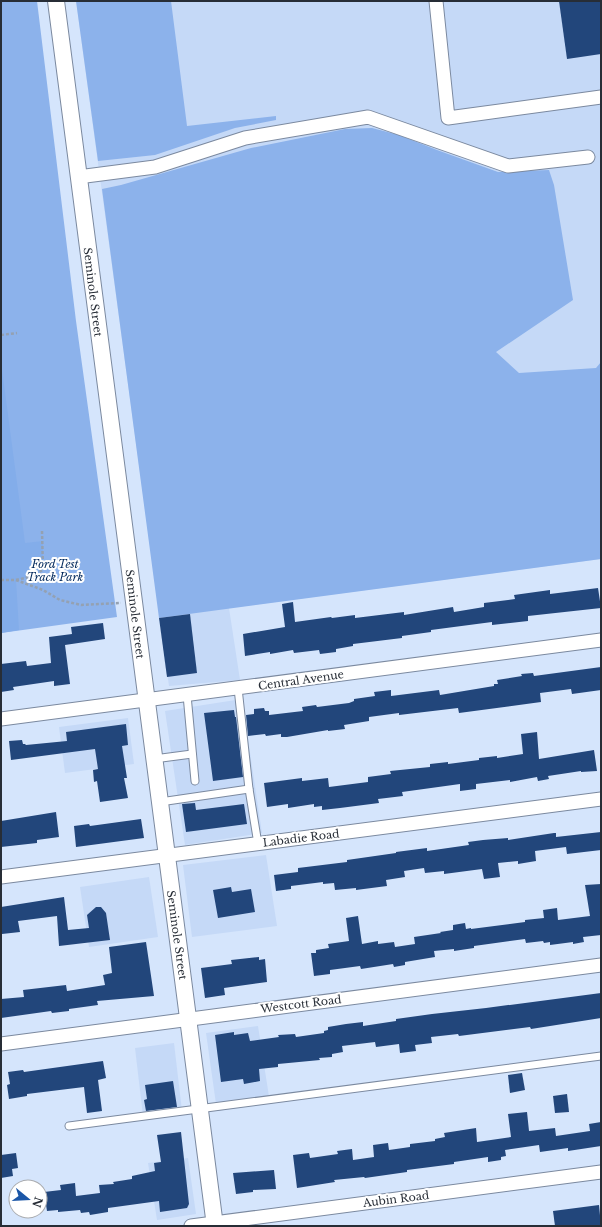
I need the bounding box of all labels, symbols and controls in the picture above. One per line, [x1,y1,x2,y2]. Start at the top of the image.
street label: Seminole Street [81,247,106,338]
park label: Ford Test Track Park [27,557,84,584]
street label: Seminole Street [123,569,148,660]
street label: Central Avenue [257,667,345,693]
street label: Labadie Road [262,826,341,850]
street label: Seminole Street [164,890,190,981]
street label: Westcott Road [259,992,343,1016]
north arrow [8,1179,48,1219]
street label: Aubin Road [361,1188,431,1210]
text: N [29,1195,46,1210]

